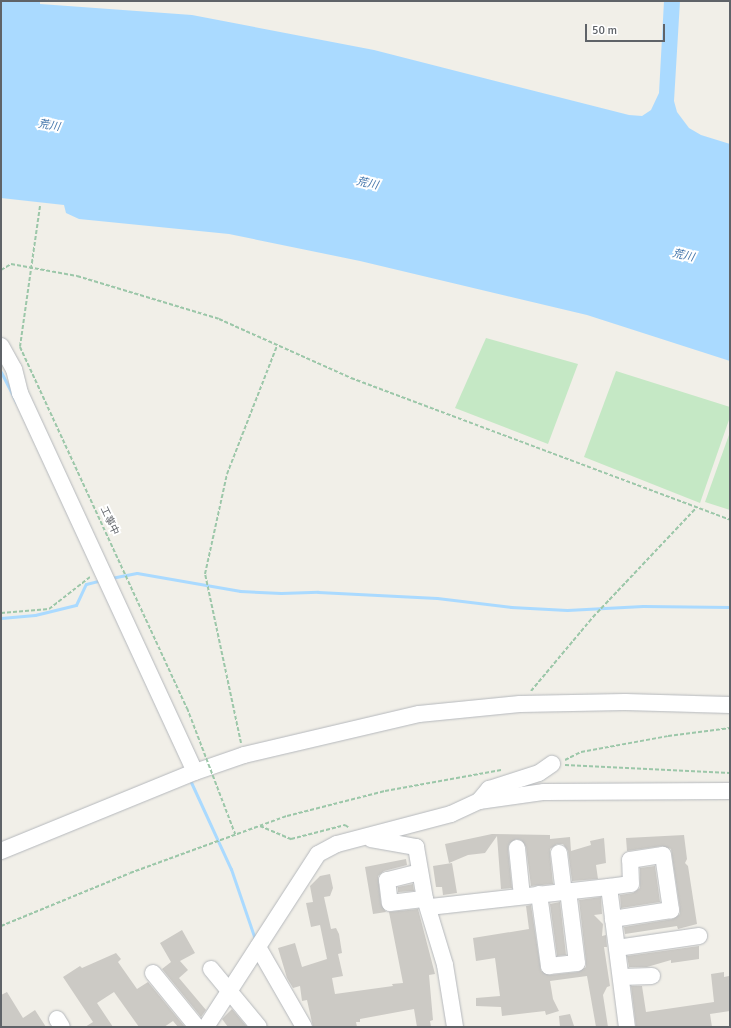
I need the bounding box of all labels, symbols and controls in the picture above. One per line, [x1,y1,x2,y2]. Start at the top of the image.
scale bar [587,16,667,42]
text: 50 m [592,23,617,38]
water label: 荒川 [37,118,61,134]
water label: 荒川 [355,175,379,193]
water label: 荒川 [671,247,695,265]
street label: 工事中 [97,505,121,537]

